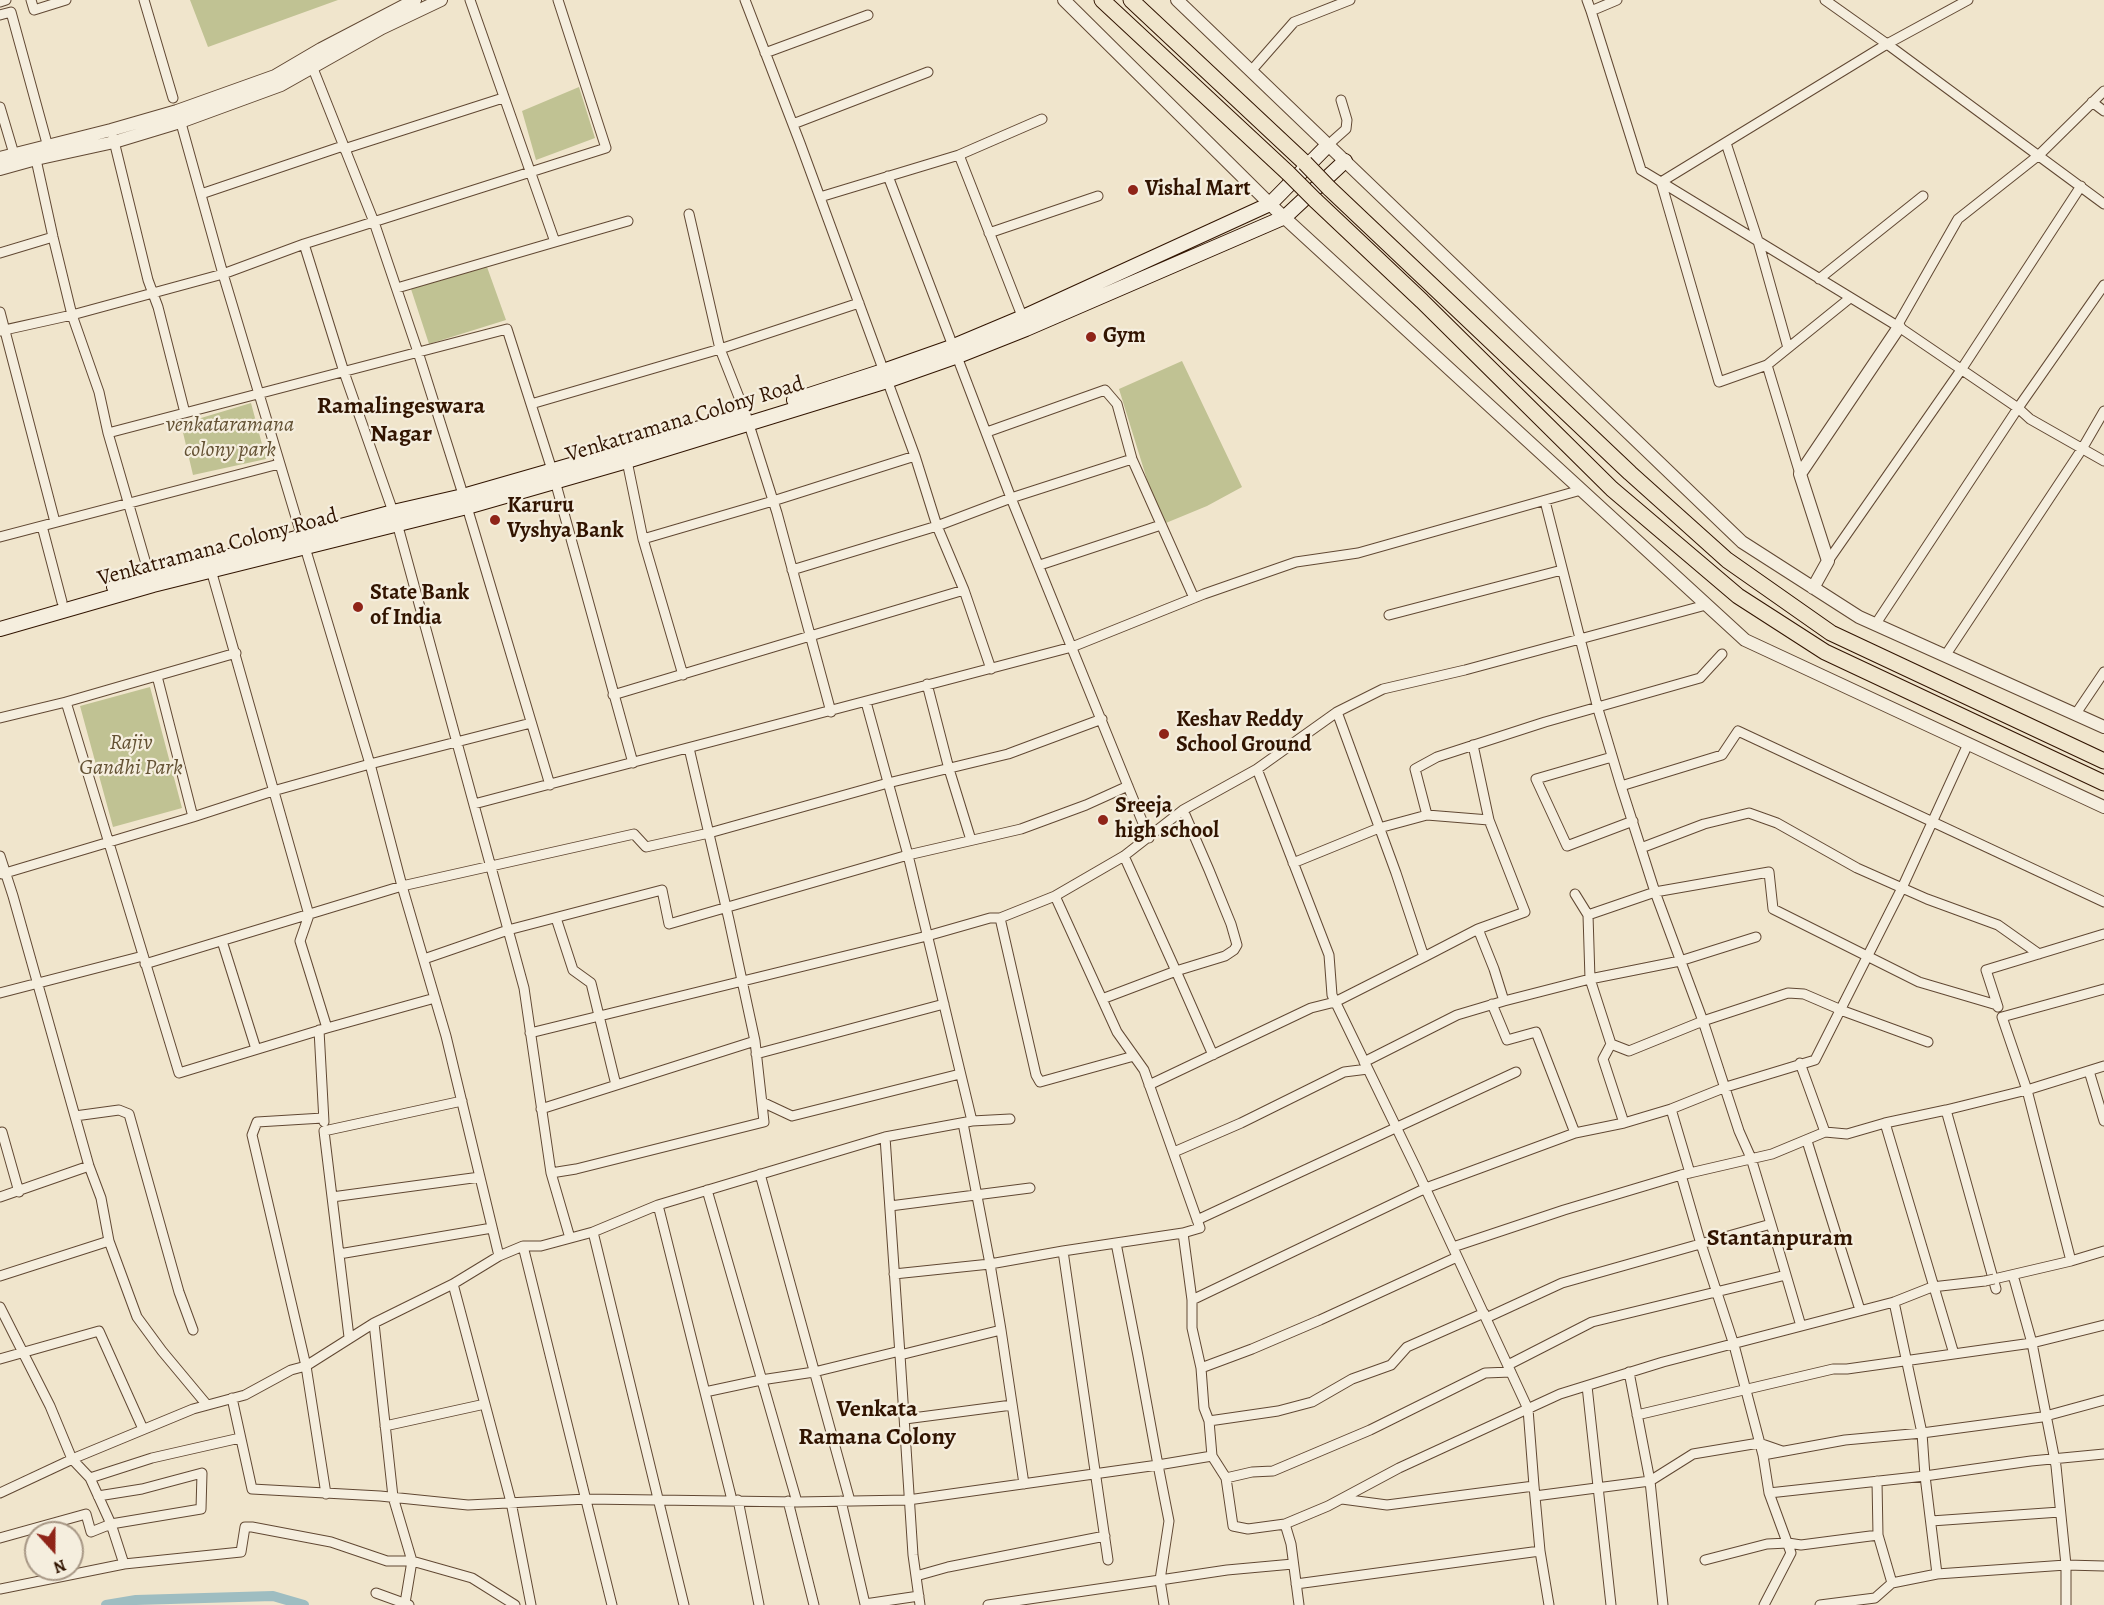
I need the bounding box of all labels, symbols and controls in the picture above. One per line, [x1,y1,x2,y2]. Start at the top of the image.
place label: Vishal Mart [1145,177,1250,203]
marker: Vishal Mart [1126,183,1140,197]
place label: Gym [1103,324,1146,350]
marker: Gym [1084,330,1098,344]
street label: Venkatramana Colony Road [563,371,807,469]
district label: Ramalingeswara Nagar [317,393,485,449]
park label: venkataramana colony park [166,413,294,464]
place label: Karuru Vyshya Bank [507,494,624,546]
street label: Venkatramana Colony Road [95,503,341,593]
marker: Karuru Vyshya Bank [488,513,502,527]
place label: State Bank of India [370,581,469,632]
marker: State Bank of India [351,600,365,614]
place label: Keshav Reddy School Ground [1176,708,1311,760]
marker: Keshav Reddy School Ground [1157,727,1171,741]
park label: Rajiv Gandhi Park [79,731,183,782]
place label: Sreeja high school [1115,794,1219,846]
marker: Sreeja high school [1096,813,1110,827]
district label: Stantanpuram [1707,1225,1853,1253]
district label: Venkata Ramana Colony [798,1396,956,1452]
north arrow [24,1521,84,1581]
text: N [50,1554,69,1578]

